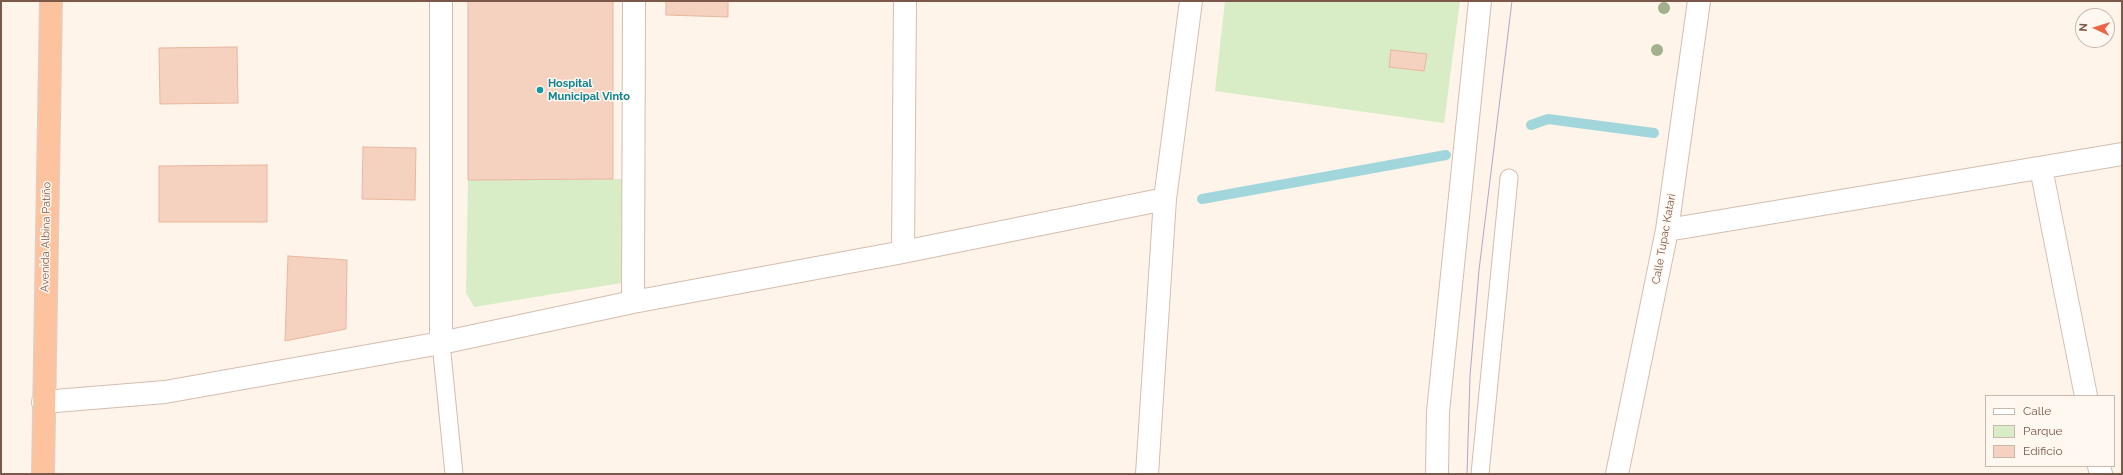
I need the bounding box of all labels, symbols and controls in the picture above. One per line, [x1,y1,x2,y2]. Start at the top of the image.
north arrow [2075,8,2115,48]
text: N [2077,23,2090,32]
place label: Hospital Municipal Vinto [548,77,630,103]
marker: Hospital Municipal Vinto [535,85,545,95]
street label: Avenida Albina Patiño [38,182,54,292]
street label: Calle Tupac Katari [1650,193,1678,285]
legend [1985,395,2115,467]
text: Calle [2023,404,2051,418]
text: Parque [2023,424,2063,438]
text: Edificio [2023,444,2063,458]

